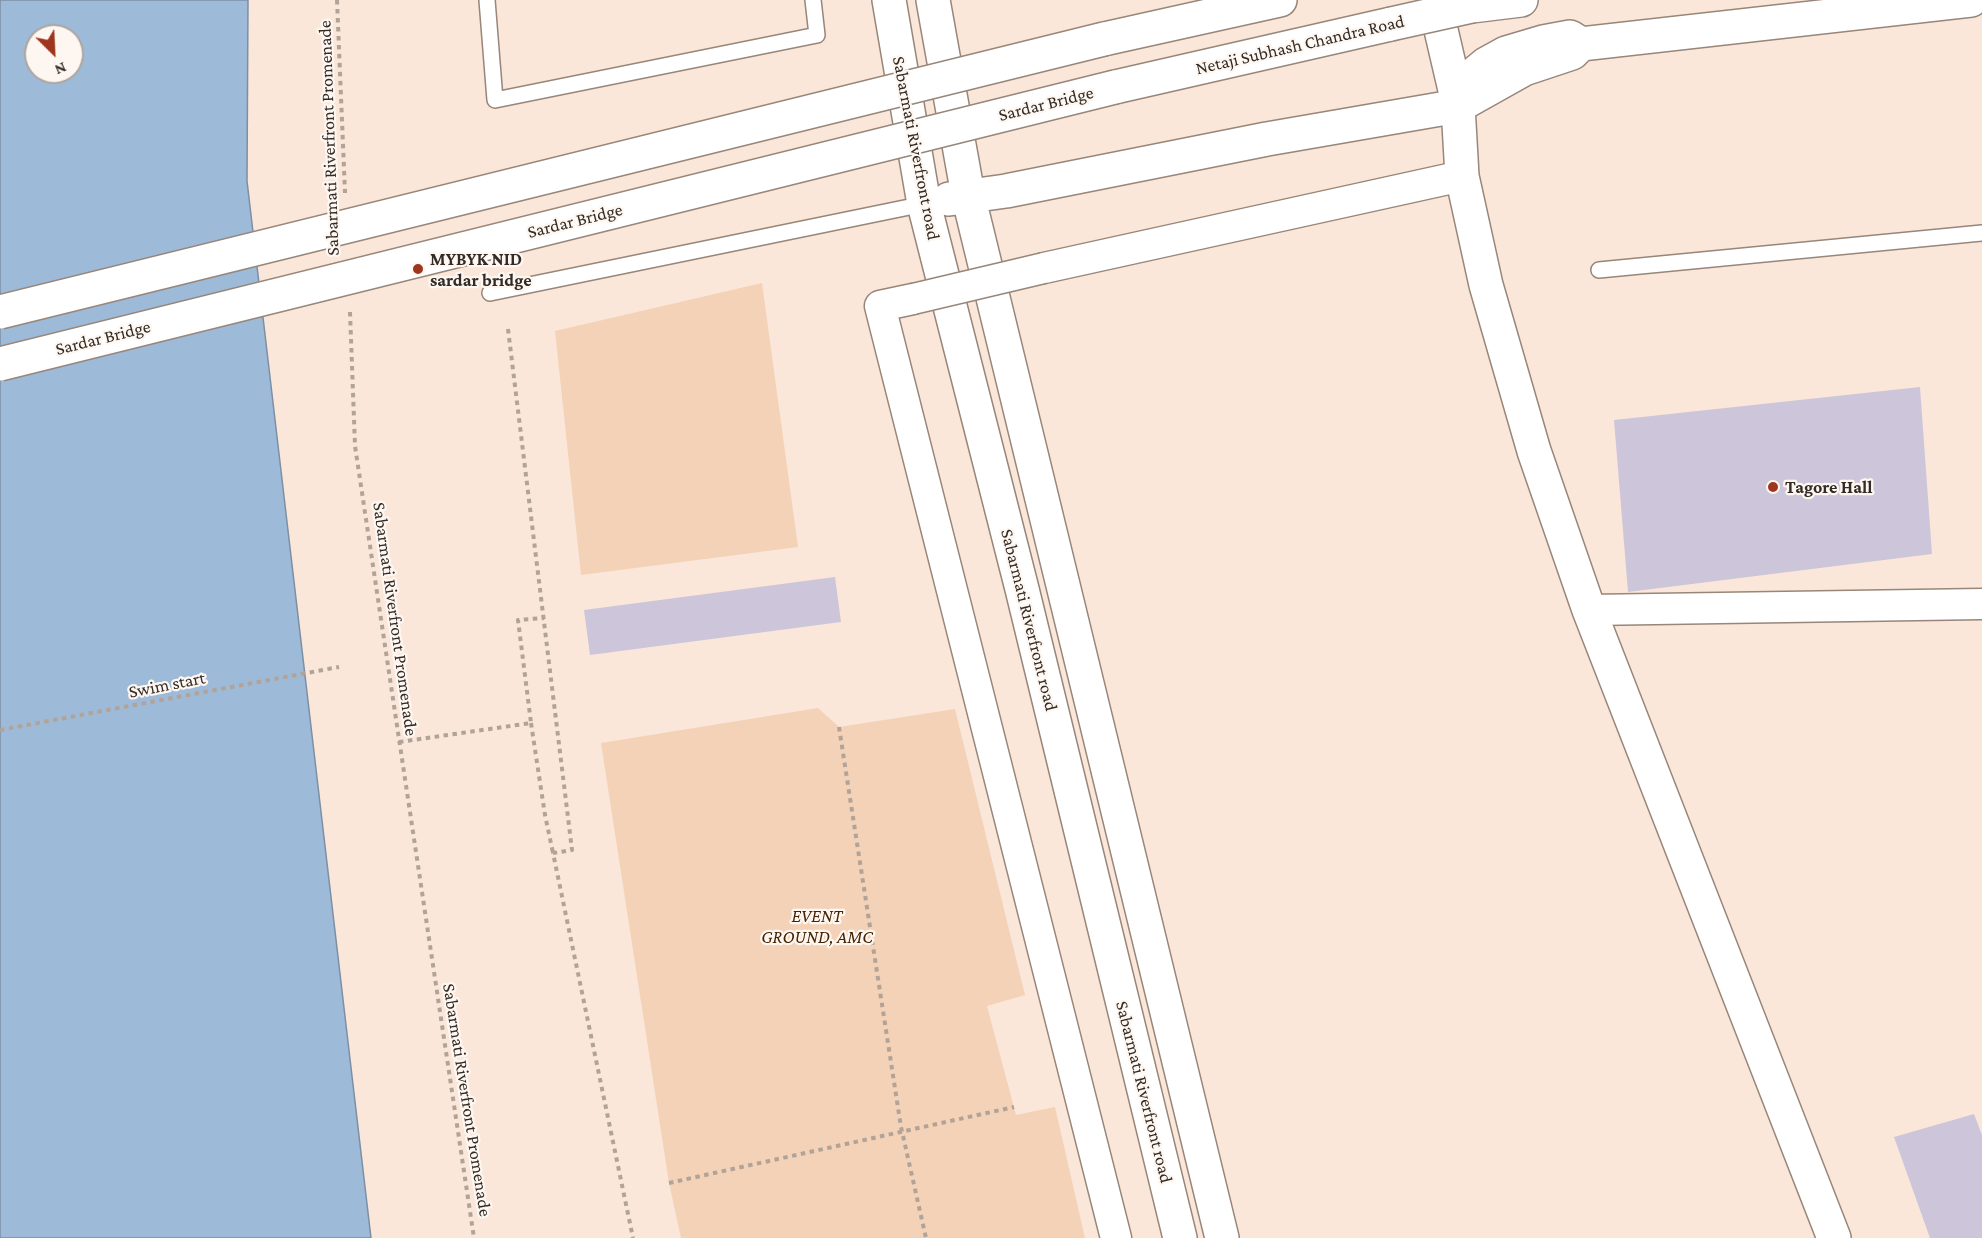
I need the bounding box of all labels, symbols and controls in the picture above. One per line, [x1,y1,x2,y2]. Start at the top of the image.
street label: Netaji Subhash Chandra Road [1194,10,1406,80]
street label: Sabarmati Riverfront Promenade [314,20,344,256]
north arrow [24,24,84,84]
street label: Sabarmati Riverfront road [888,54,944,242]
text: N [52,59,69,79]
street label: Sardar Bridge [996,82,1096,126]
street label: Sardar Bridge [525,199,625,243]
place label: MYBYK NID sardar bridge [430,248,532,290]
marker: MYBYK NID sardar bridge [411,262,425,276]
street label: Sardar Bridge [53,316,153,360]
place label: Tagore Hall [1785,476,1872,498]
marker: Tagore Hall [1766,480,1780,494]
street label: Sabarmati Riverfront Promenade [368,501,422,737]
street label: Sabarmati Riverfront road [996,527,1062,713]
street label: Swim start [127,667,207,703]
park label: EVENT GROUND, AMC [761,905,873,948]
street label: Sabarmati Riverfront Promenade [438,982,496,1218]
street label: Sabarmati Riverfront road [1111,999,1177,1185]

